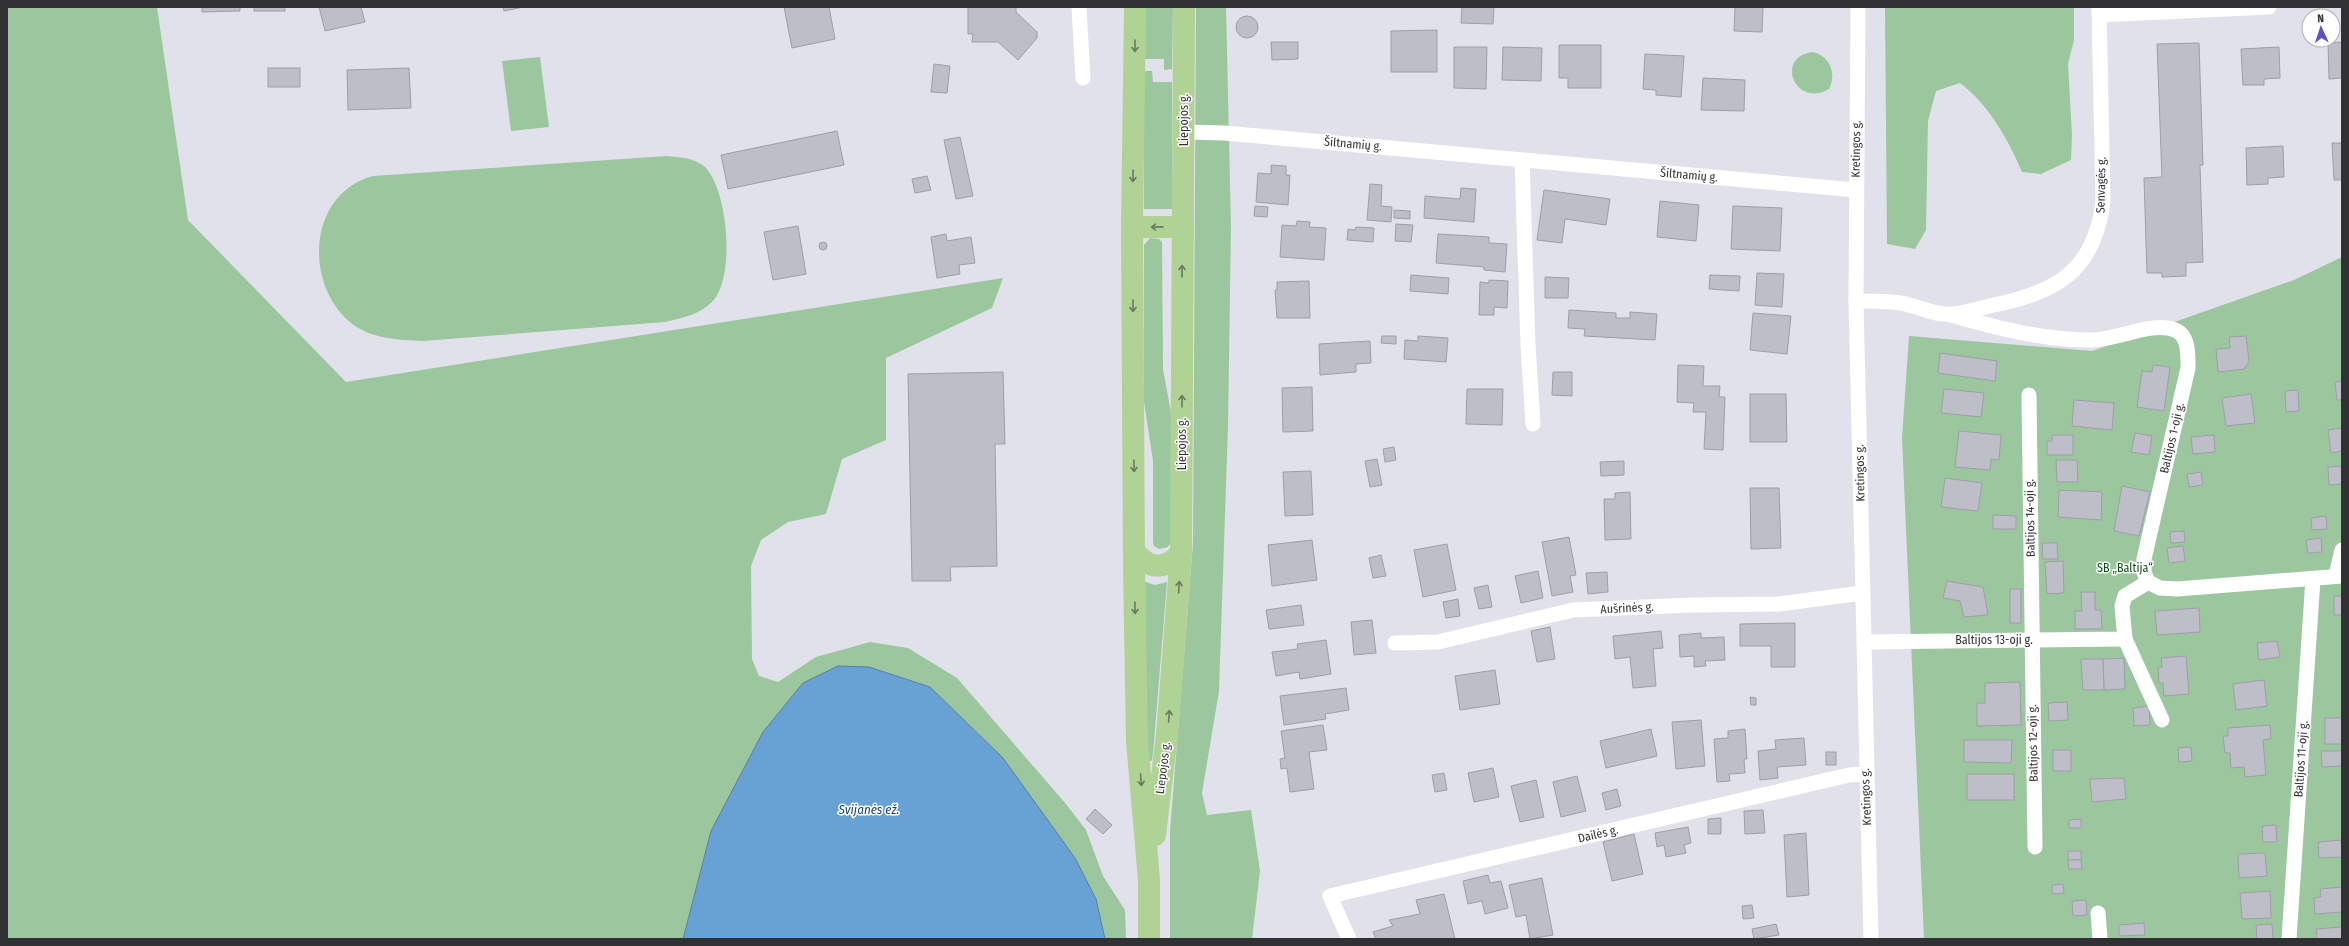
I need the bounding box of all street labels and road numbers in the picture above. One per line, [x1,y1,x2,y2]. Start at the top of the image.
street label: Liepojos g. [1177,93,1191,146]
street label: Kretingos g. [1849,120,1864,178]
street label: Šiltnamių g. [1324,134,1383,154]
street label: Senvagės g. [2094,156,2109,213]
street label: Šiltnamių g. [1660,165,1719,185]
street label: Baltijos 1-oji g. [2157,401,2187,475]
street label: Liepojos g. [1175,417,1189,470]
street label: Kretingos g. [1852,444,1867,502]
street label: Baltijos 14-oji g. [2022,478,2038,557]
street label: Aušrinės g. [1600,600,1654,616]
street label: Baltijos 13-oji g. [1955,633,2033,647]
street label: Baltijos 12-oji g. [2025,704,2041,782]
street label: Baltijos 11-oji g. [2291,720,2311,798]
street label: Liepojos g. [1153,741,1173,795]
street label: Kretingos g. [1858,768,1874,826]
street label: Dailės g. [1576,822,1620,845]

